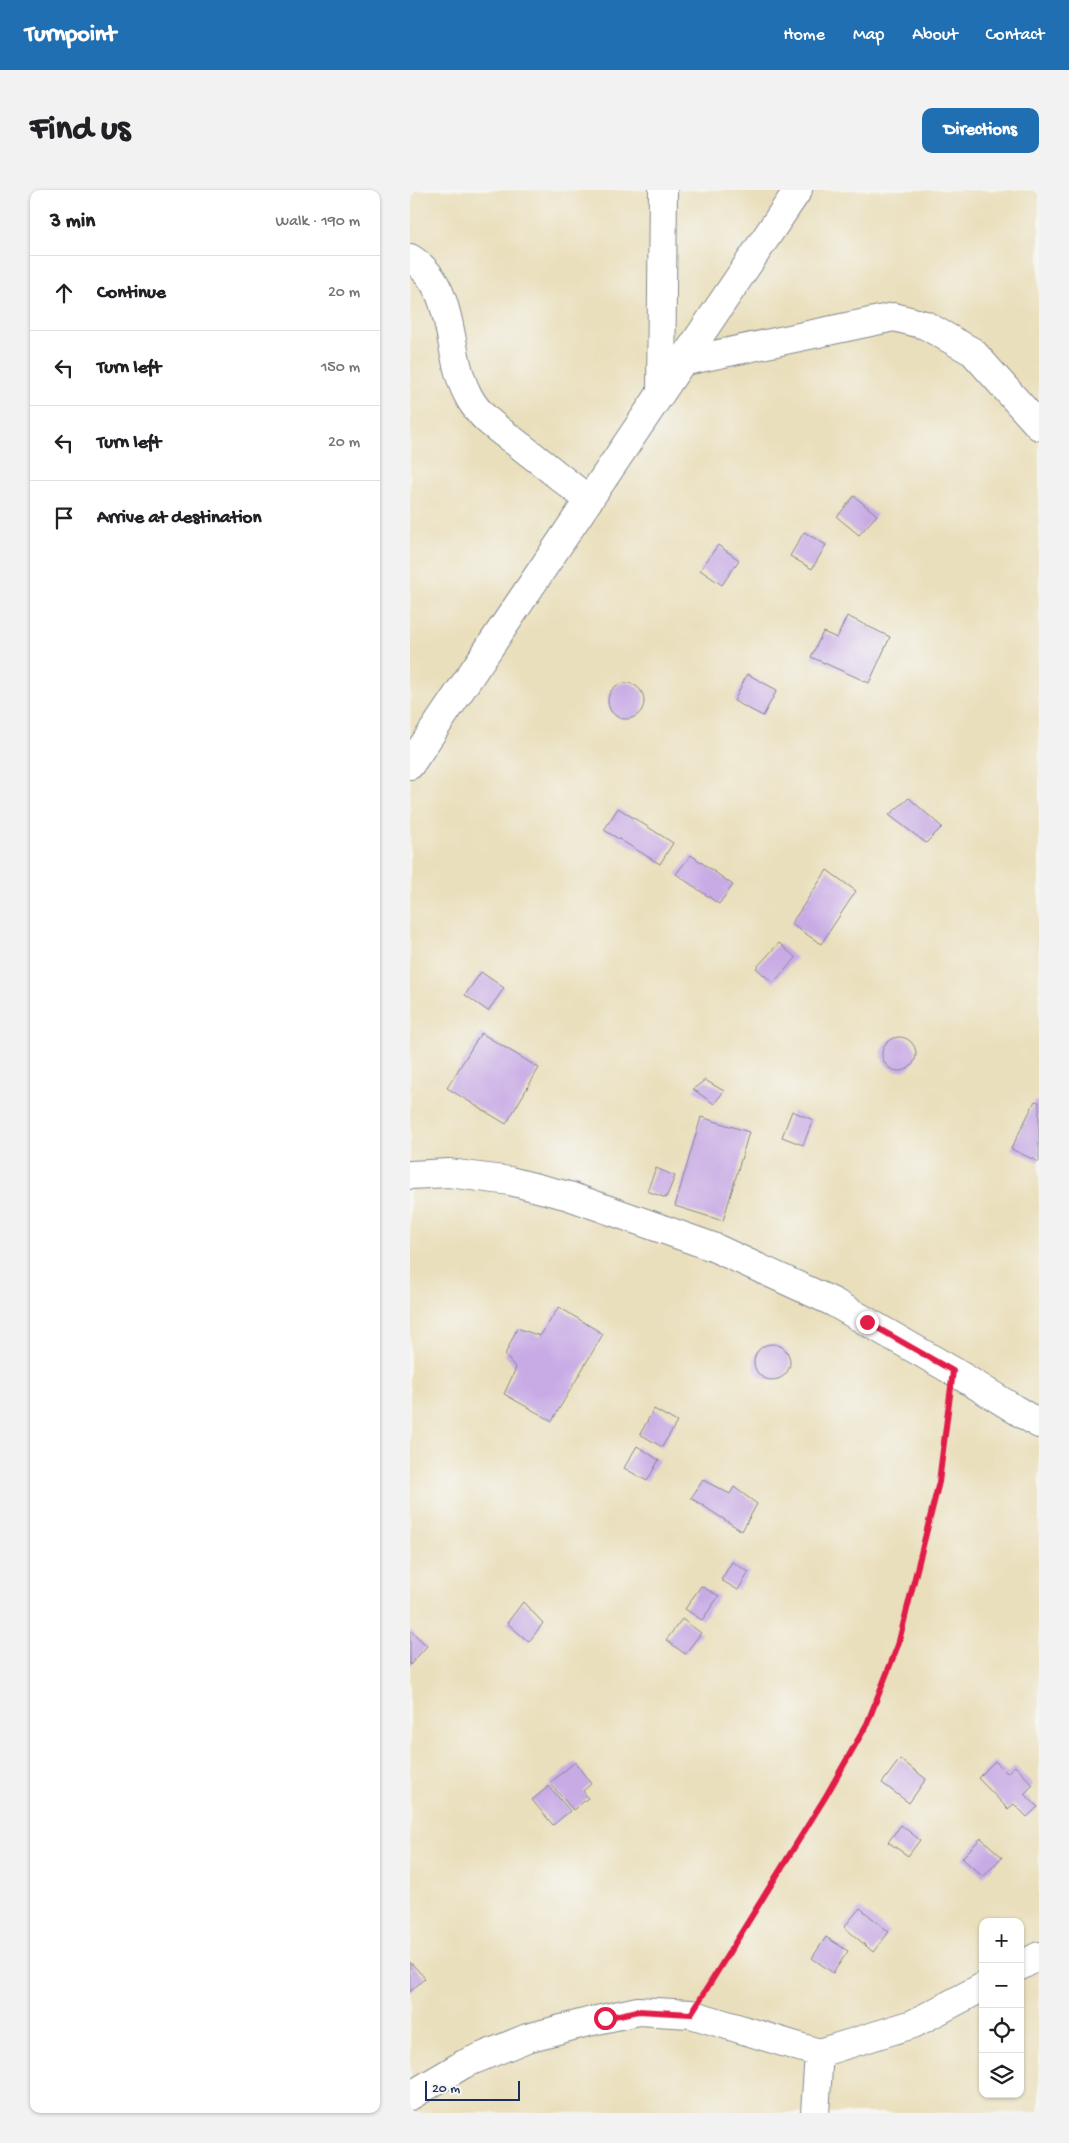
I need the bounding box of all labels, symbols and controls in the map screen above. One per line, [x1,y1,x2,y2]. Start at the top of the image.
text: Turnpoint [25,21,116,50]
text: Home [783,25,825,46]
text: Map [853,25,884,46]
text: About [912,25,958,46]
text: Contact [986,25,1044,46]
button: Directions [922,108,1039,153]
text: Find us [30,110,130,151]
text: 3 min [50,210,95,235]
text: Walk · 190 m [276,213,360,232]
icon: ahead [50,279,78,307]
text: Continue [97,282,166,305]
text: 20 m [328,284,360,303]
icon: left [50,354,78,382]
text: Turn left [97,357,161,380]
text: 150 m [321,359,360,378]
icon: left [50,429,78,457]
text: Turn left [97,432,161,455]
text: 20 m [328,434,360,453]
icon: arrive [50,504,78,532]
text: Arrive at destination [97,507,261,530]
route end [856,1311,879,1334]
map controls [979,1918,1024,2098]
button: + [979,1918,1024,1963]
button: − [979,1963,1024,2008]
route start [594,2007,617,2030]
button: locate [979,2008,1024,2053]
button: layers [979,2053,1024,2098]
scale bar [425,2078,520,2101]
text: 20 m [432,2081,460,2098]

